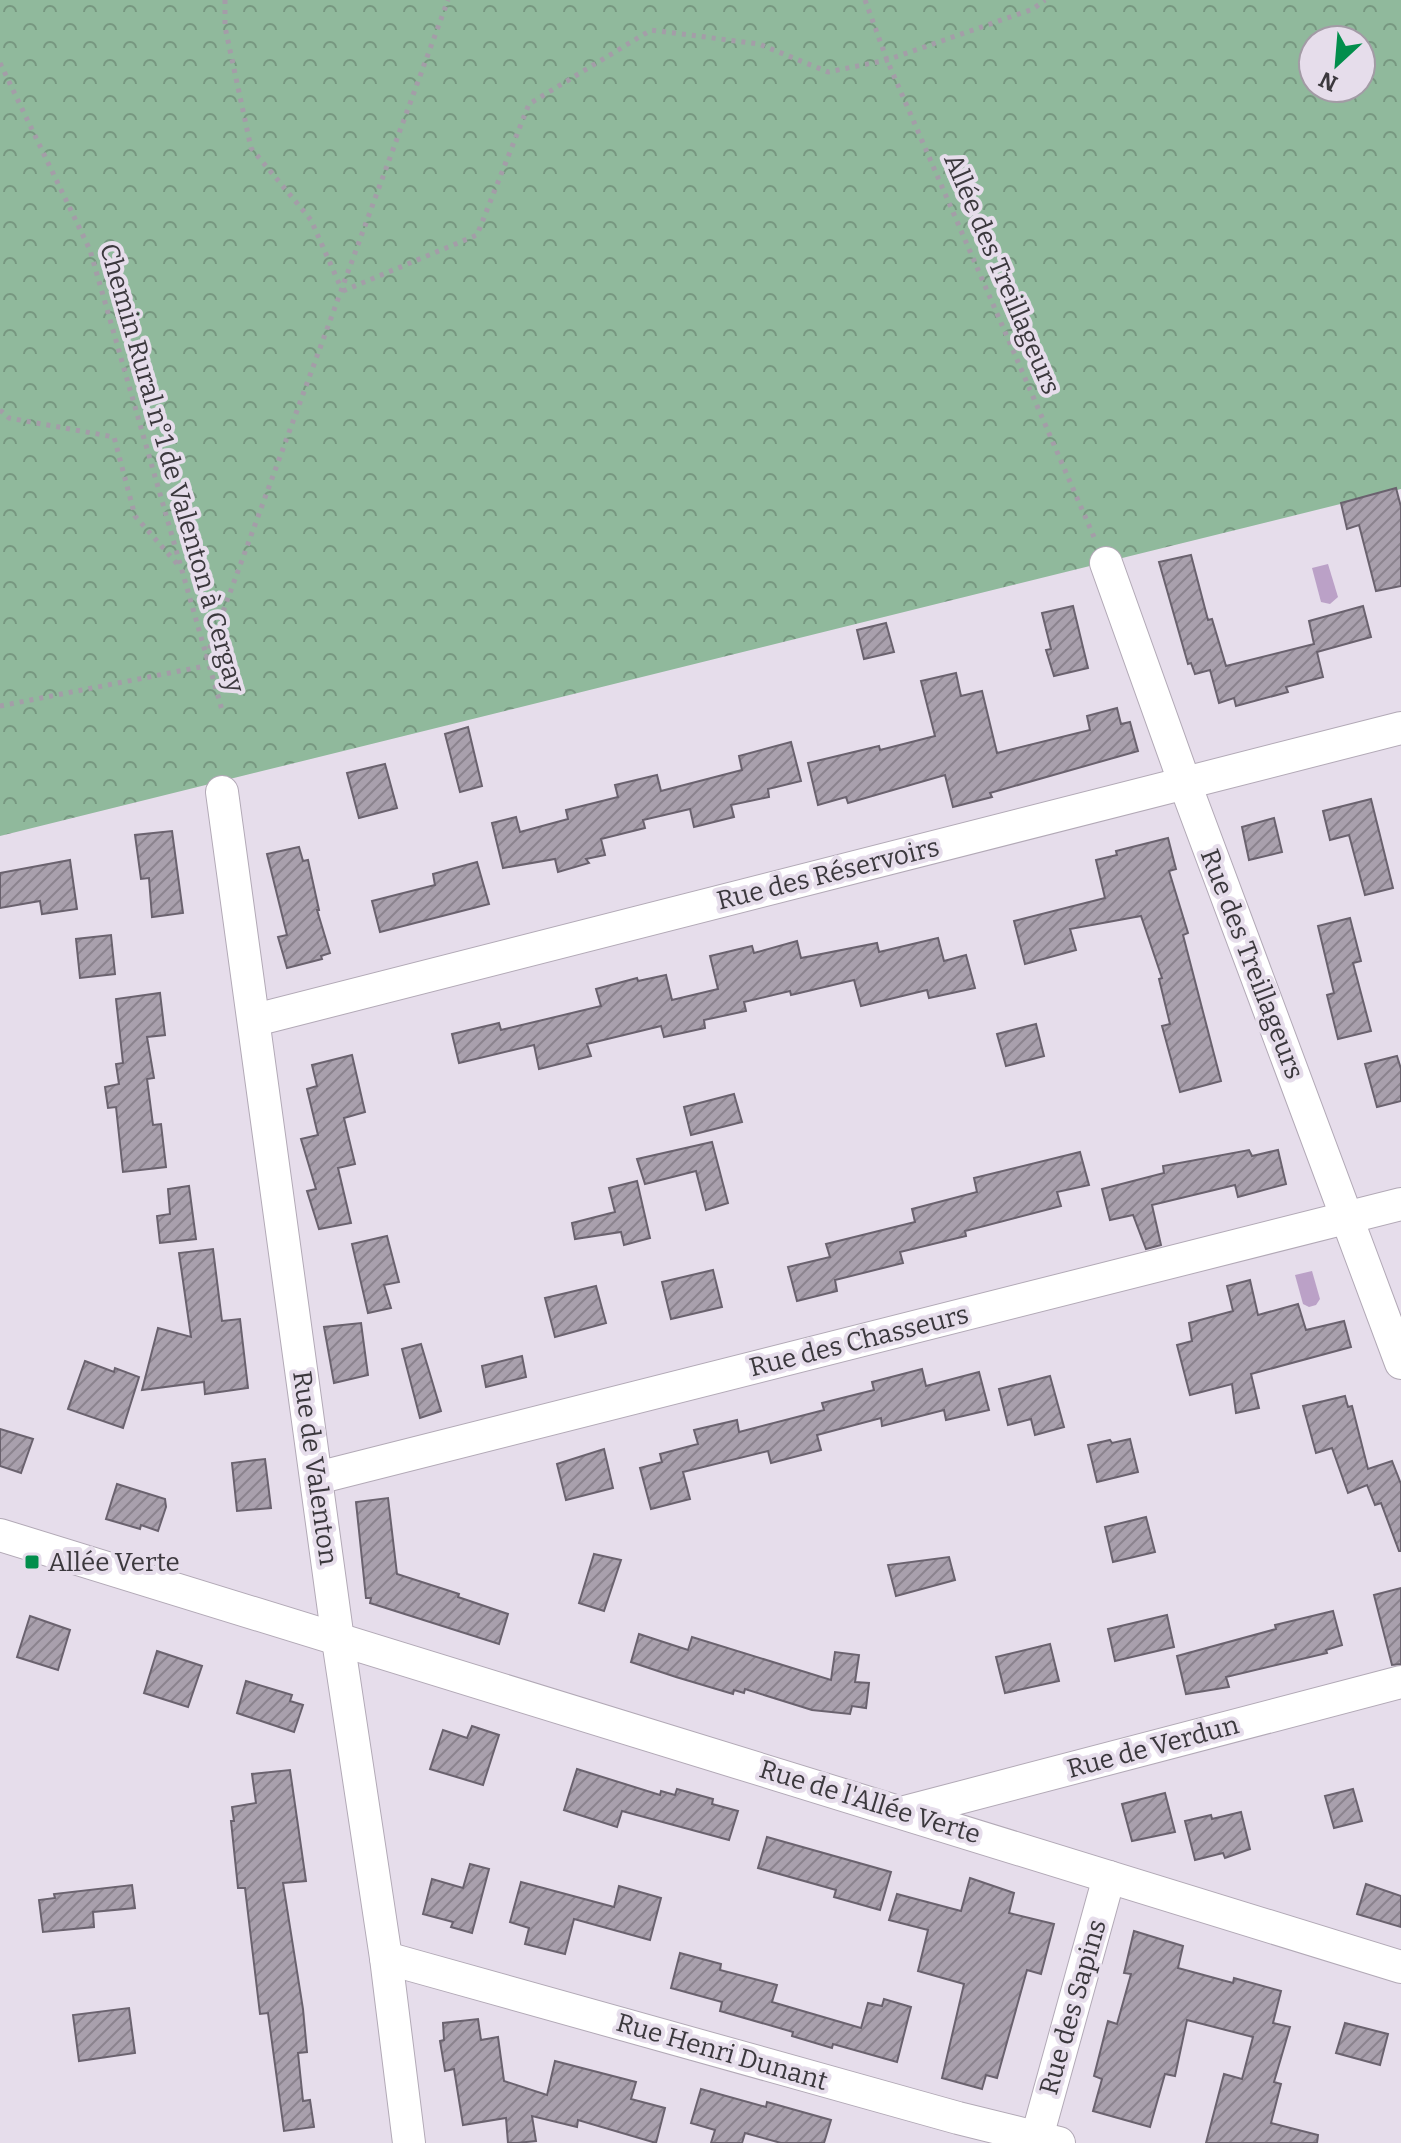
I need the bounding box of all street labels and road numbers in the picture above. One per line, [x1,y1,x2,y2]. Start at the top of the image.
street label: Allée des Treillageurs [937,149,1067,399]
street label: Chemin Rural n°1 de Valenton à Cergay [93,240,251,696]
street label: Rue des Réservoirs [714,831,942,917]
street label: Rue des Treillageurs [1194,845,1310,1083]
street label: Rue des Chasseurs [746,1299,972,1383]
street label: Rue de Valenton [286,1369,344,1568]
street label: Rue de Verdun [1064,1709,1243,1785]
street label: Rue de l'Allée Verte [756,1754,984,1850]
street label: Rue des Sapins [1033,1916,1113,2098]
street label: Rue Henri Dunant [613,2007,832,2097]

